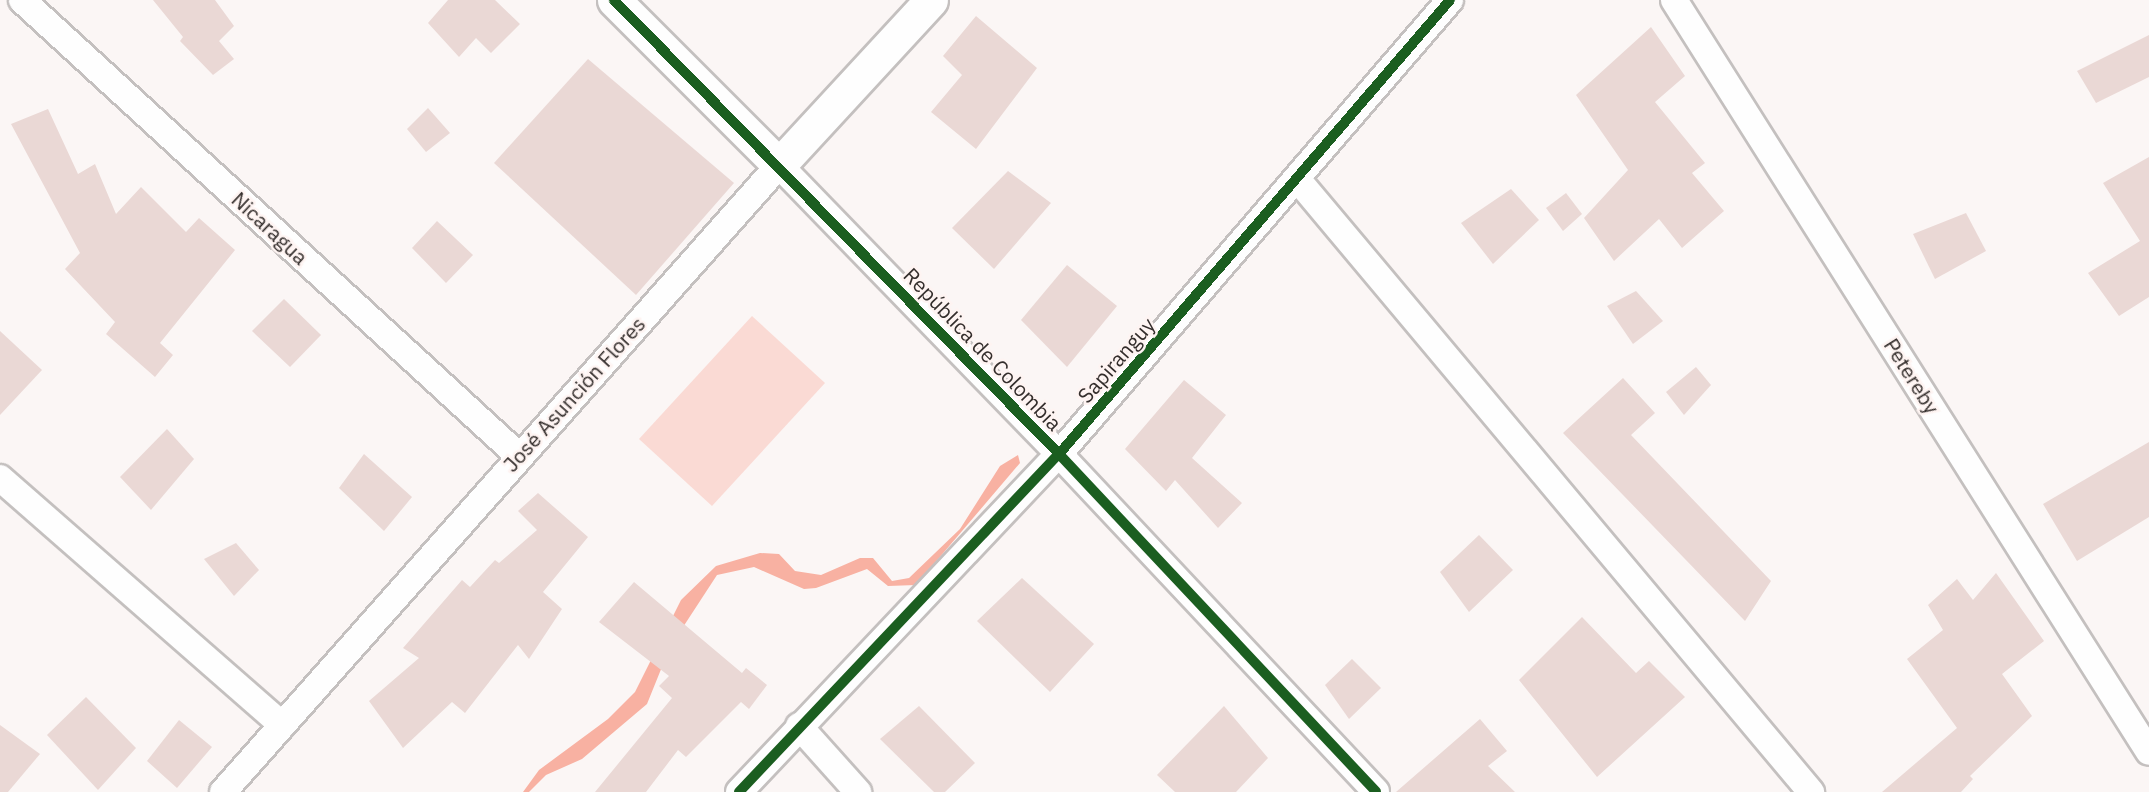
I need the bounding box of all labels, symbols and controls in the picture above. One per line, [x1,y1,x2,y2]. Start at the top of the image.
street label: Nicaragua [227,186,313,270]
street label: República de Colombia [899,262,1067,436]
street label: José Asunción Flores [498,311,650,477]
street label: Sapiranguy [1072,312,1160,408]
street label: Petereby [1879,334,1945,418]

